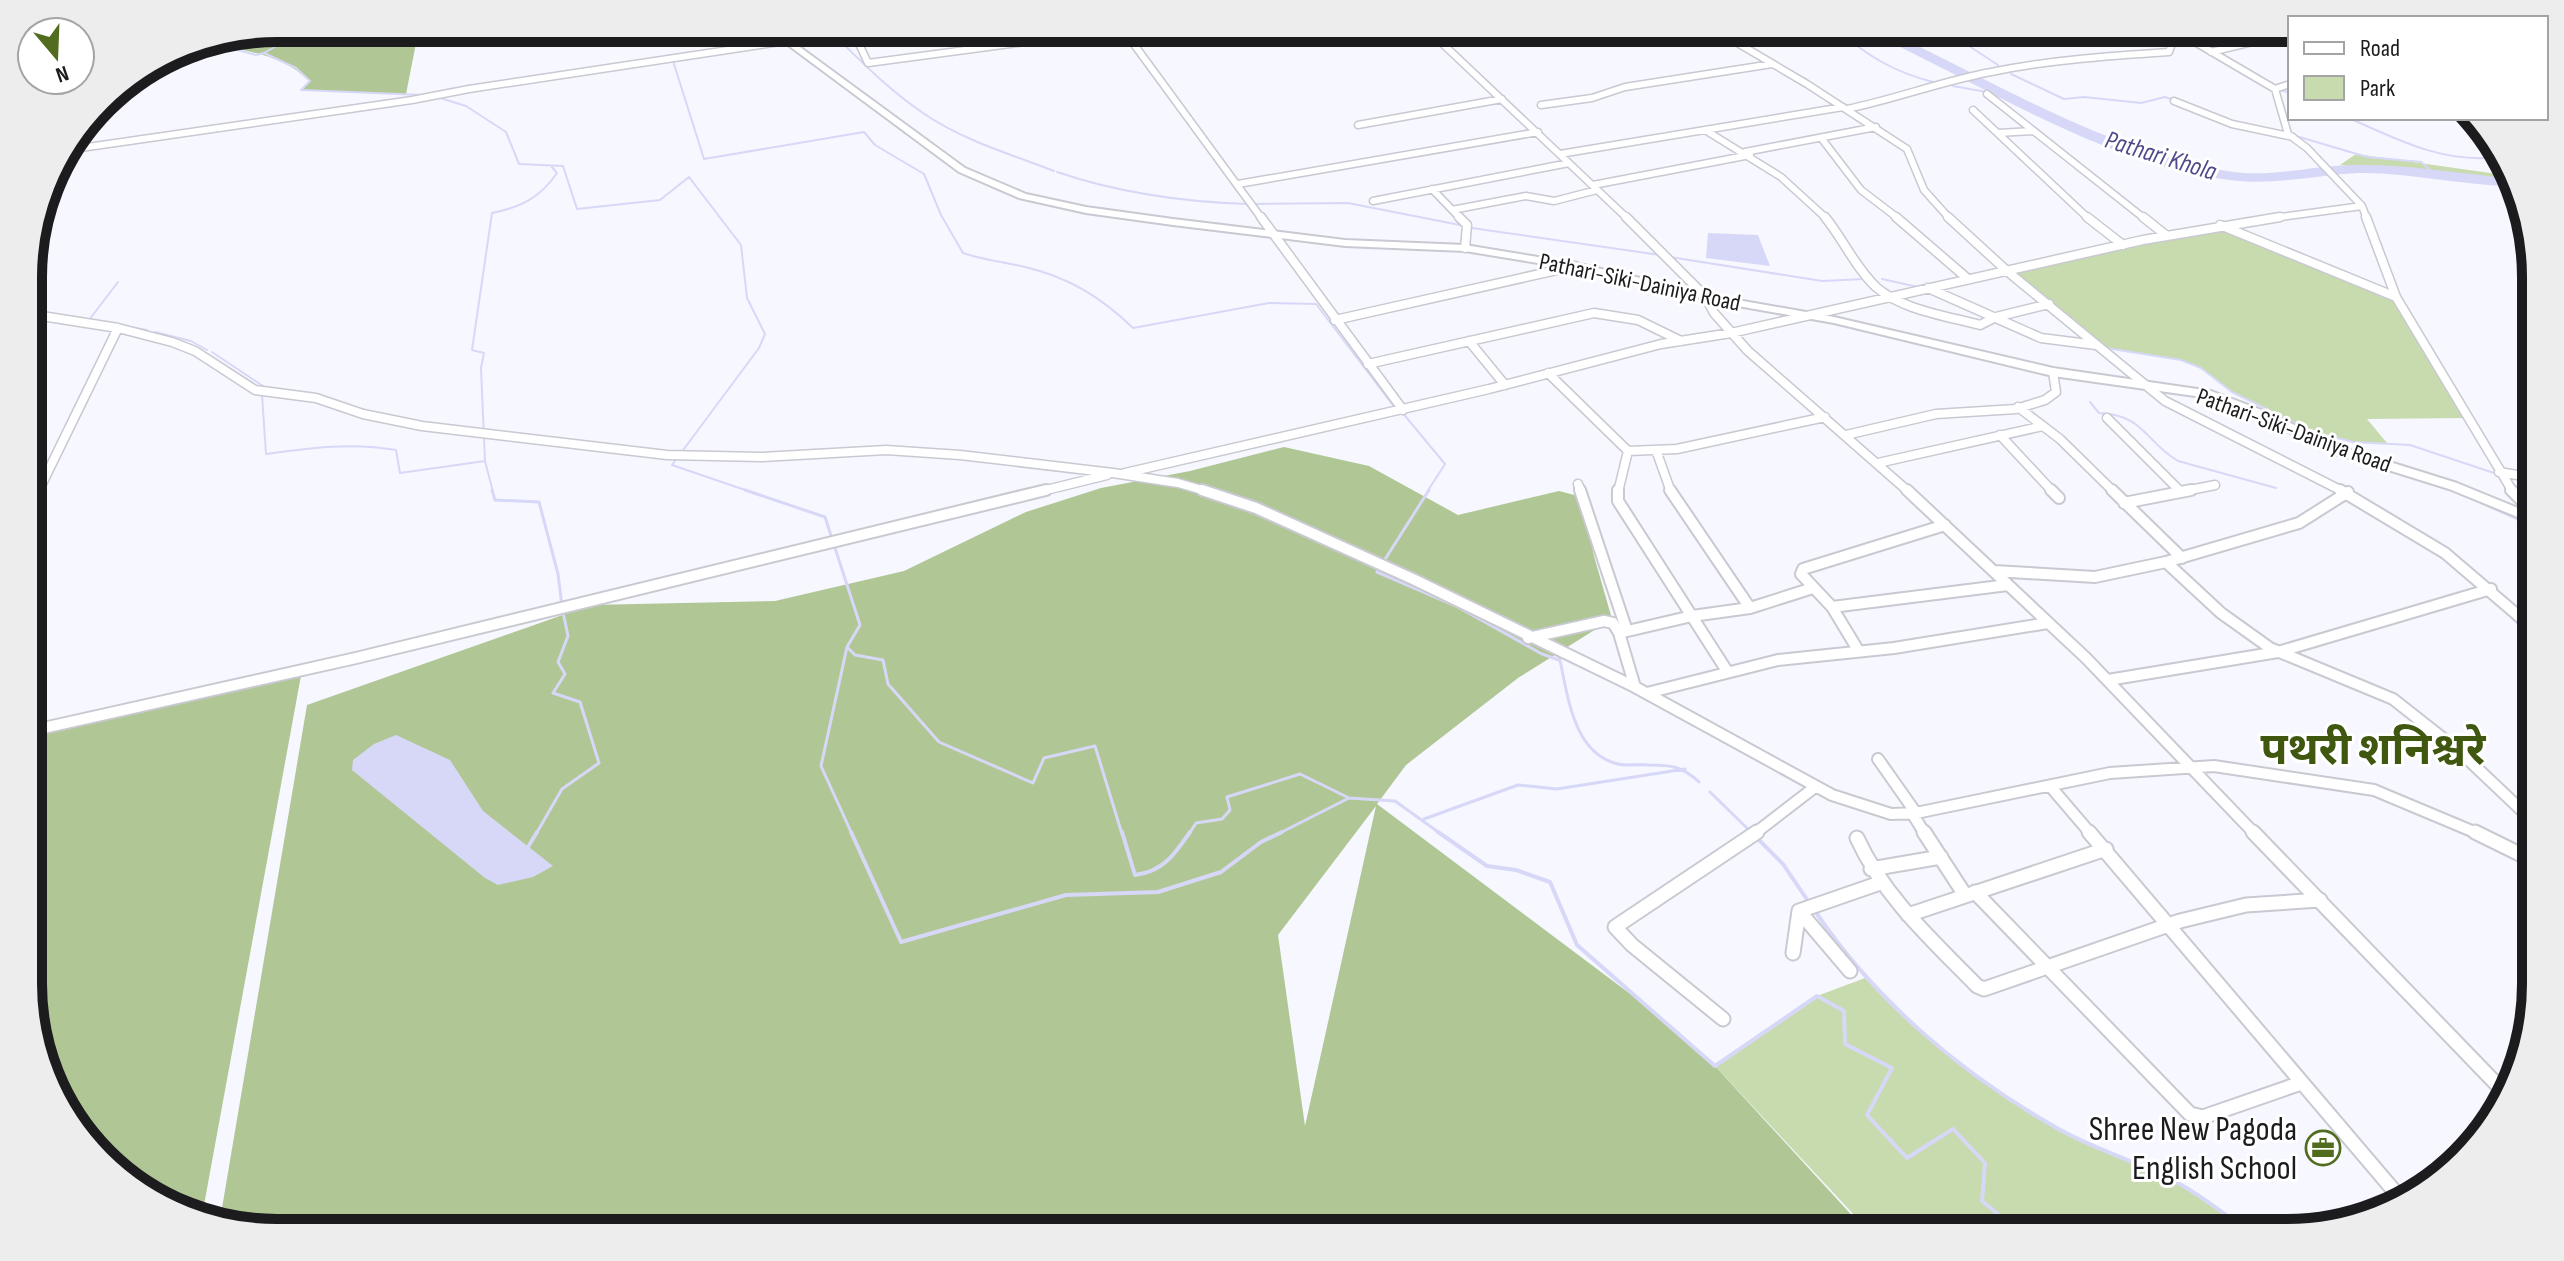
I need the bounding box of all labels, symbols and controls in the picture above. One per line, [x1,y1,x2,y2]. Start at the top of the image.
north arrow [16,16,96,96]
legend [2288,16,2548,120]
text: Road [2360,34,2400,63]
text: N [52,59,72,88]
text: Park [2360,74,2395,103]
water label: Pathari Khola [2101,125,2220,188]
street label: Pathari-Siki-Dainiya Road [1537,247,1743,318]
street label: Pathari-Siki-Dainiya Road [2192,382,2395,479]
district label: पथरी शनिश्चरे [2260,723,2487,777]
place label: Shree New Pagoda English School [2089,1109,2297,1189]
office icon: Shree New Pagoda English School [2304,1129,2342,1167]

